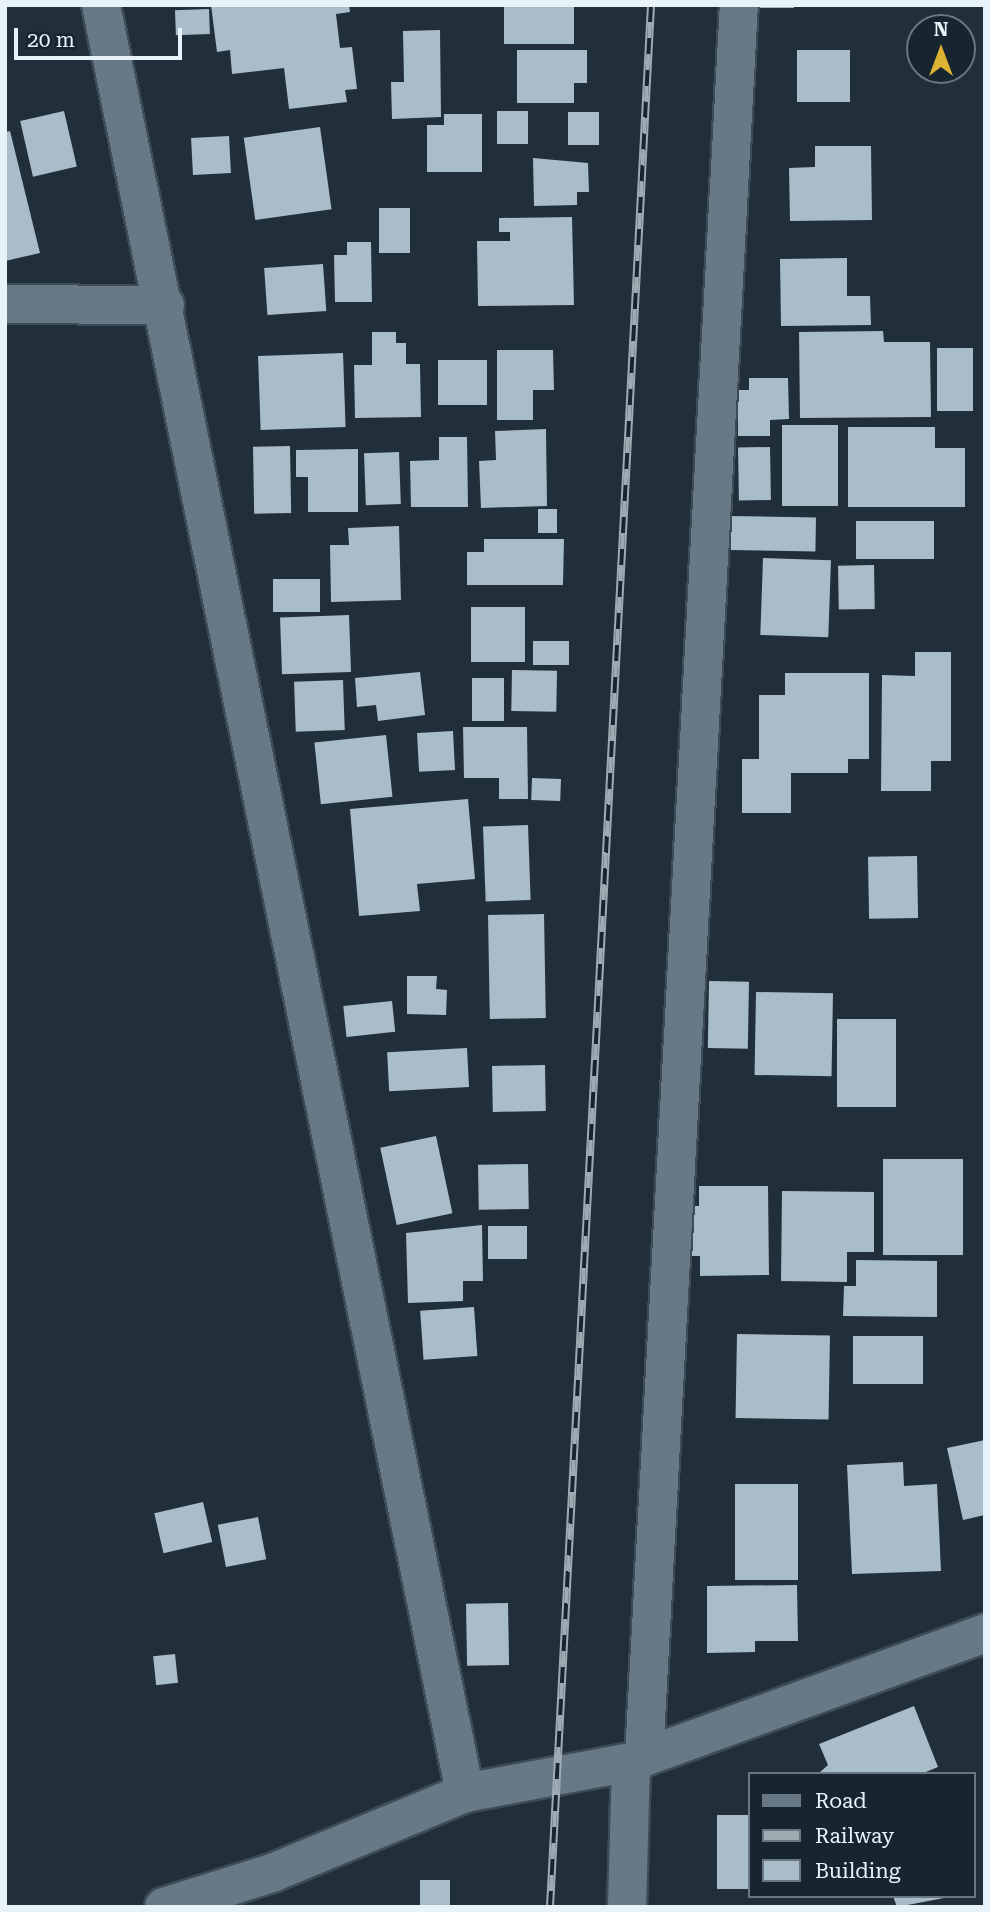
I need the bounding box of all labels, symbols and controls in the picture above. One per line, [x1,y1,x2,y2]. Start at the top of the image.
scale bar [18,14,186,58]
north arrow [906,14,976,84]
text: N [934,18,948,41]
text: 20 m [27,28,75,52]
legend [748,1772,976,1898]
text: Road [815,1789,867,1813]
text: Railway [815,1824,894,1848]
text: Building [815,1859,901,1883]

